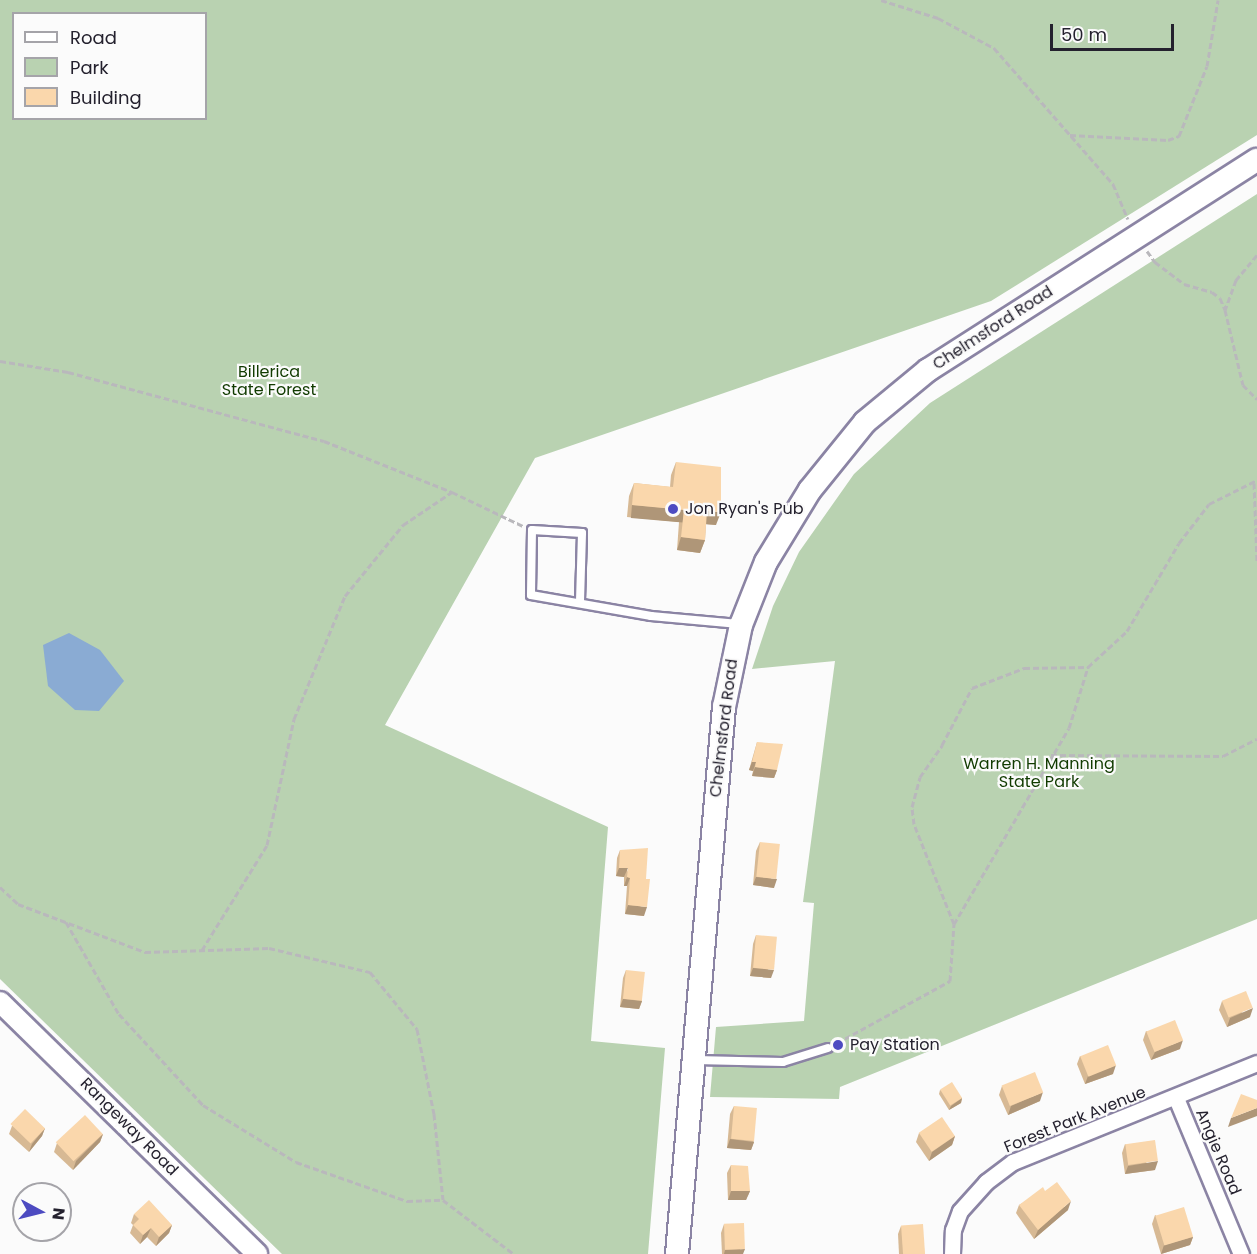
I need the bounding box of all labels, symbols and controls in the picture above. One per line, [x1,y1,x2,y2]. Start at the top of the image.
legend [12,12,207,120]
scale bar [1053,12,1178,50]
text: 50 m [1061,22,1107,47]
text: Road [70,25,117,50]
text: Park [70,55,109,80]
text: Building [70,85,142,110]
street label: Chelmsford Road [929,282,1057,374]
park label: Billerica State Forest [222,362,316,400]
place label: Jon Ryan's Pub [685,499,804,519]
marker: Jon Ryan's Pub [666,502,680,516]
street label: Chelmsford Road [706,658,742,798]
park label: Warren H. Manning State Park [963,754,1115,792]
place label: Pay Station [850,1035,940,1055]
marker: Pay Station [831,1038,845,1052]
street label: Rangeway Road [76,1074,182,1180]
street label: Forest Park Avenue [1001,1083,1149,1157]
street label: Angie Road [1191,1106,1245,1198]
north arrow [12,1182,72,1242]
text: N [46,1207,71,1221]

